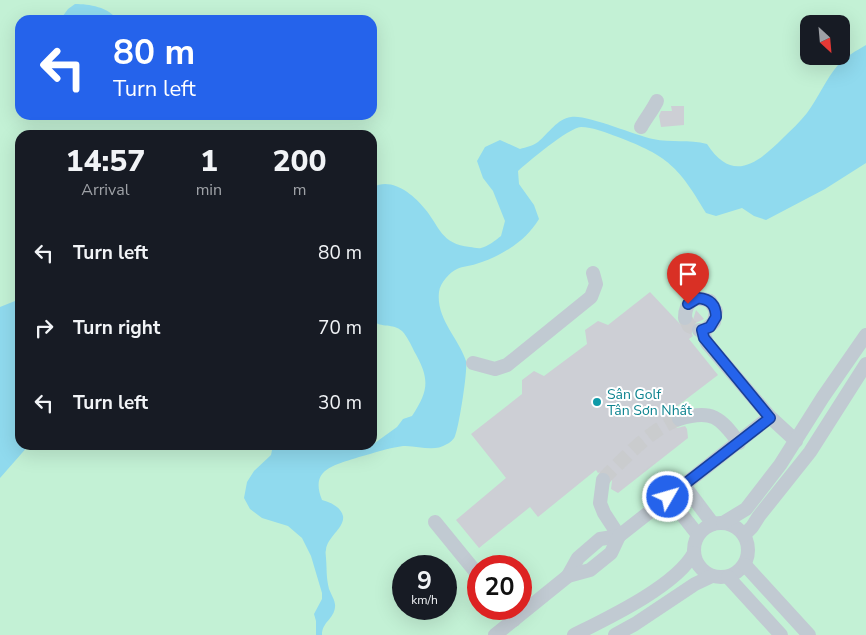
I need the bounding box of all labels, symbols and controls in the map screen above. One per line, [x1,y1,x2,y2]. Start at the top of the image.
north arrow [800,15,850,65]
map controls [800,15,850,65]
text: 80 m [113,29,195,76]
icon: left [30,35,95,100]
text: Turn left [113,74,196,104]
text: 14:57 [65,141,145,182]
text: 1 [200,141,218,182]
text: 200 [273,141,327,182]
text: Arrival [81,179,129,201]
text: min [196,179,222,201]
text: m [293,179,306,201]
icon: left [30,239,58,267]
text: Turn left [73,240,148,266]
text: 80 m [318,240,362,266]
pin [667,253,709,304]
icon: arrive [674,260,702,288]
icon: right [30,314,58,342]
text: Turn right [73,315,160,341]
text: 70 m [318,315,362,341]
place label: Sân Golf Tân Sơn Nhất [607,385,692,420]
icon: left [30,389,58,417]
text: Turn left [73,390,148,416]
text: 30 m [318,390,362,416]
marker: Sân Golf Tân Sơn Nhất [591,396,603,408]
position arrow [641,470,693,522]
speed limit sign: 20 [467,555,532,620]
text: 9 [417,564,432,598]
text: km/h [411,592,438,608]

